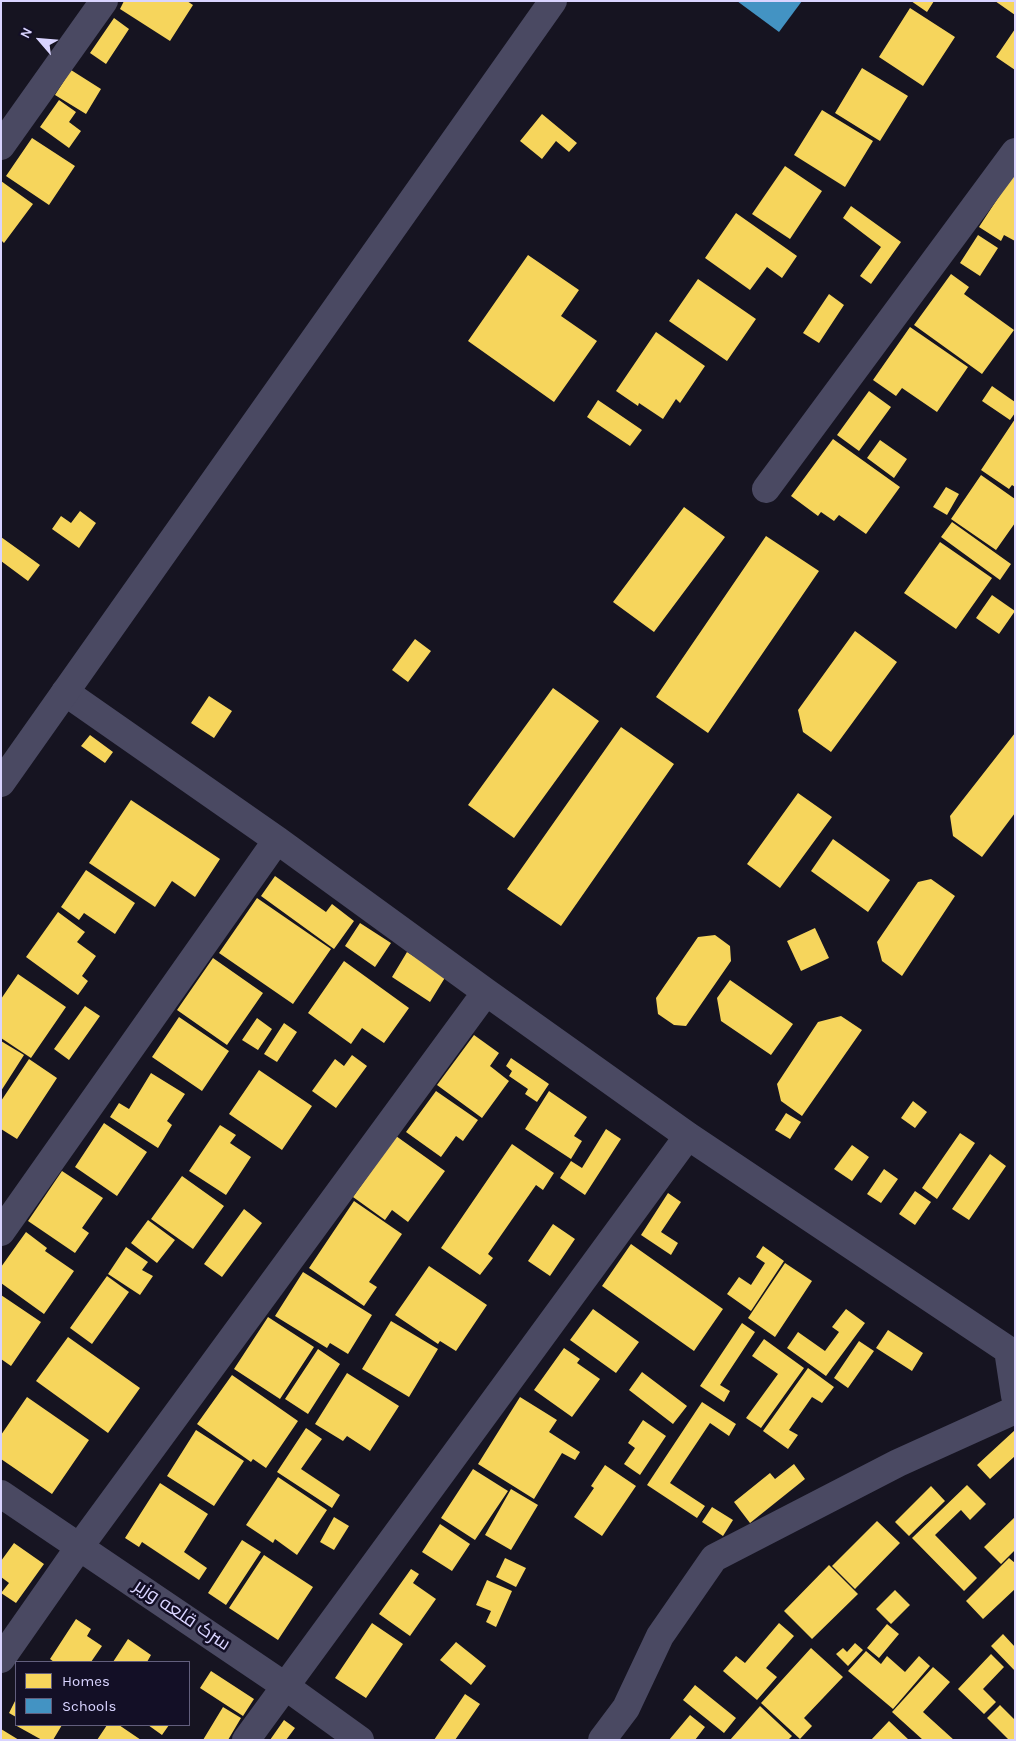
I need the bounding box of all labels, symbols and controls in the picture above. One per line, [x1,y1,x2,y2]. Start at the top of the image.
north arrow [15,15,65,65]
text: N [16,25,36,41]
street label: سرک قلعه وزیر [129,1574,235,1656]
legend [15,1661,190,1726]
text: Homes [62,1672,110,1690]
text: Schools [62,1697,116,1715]

